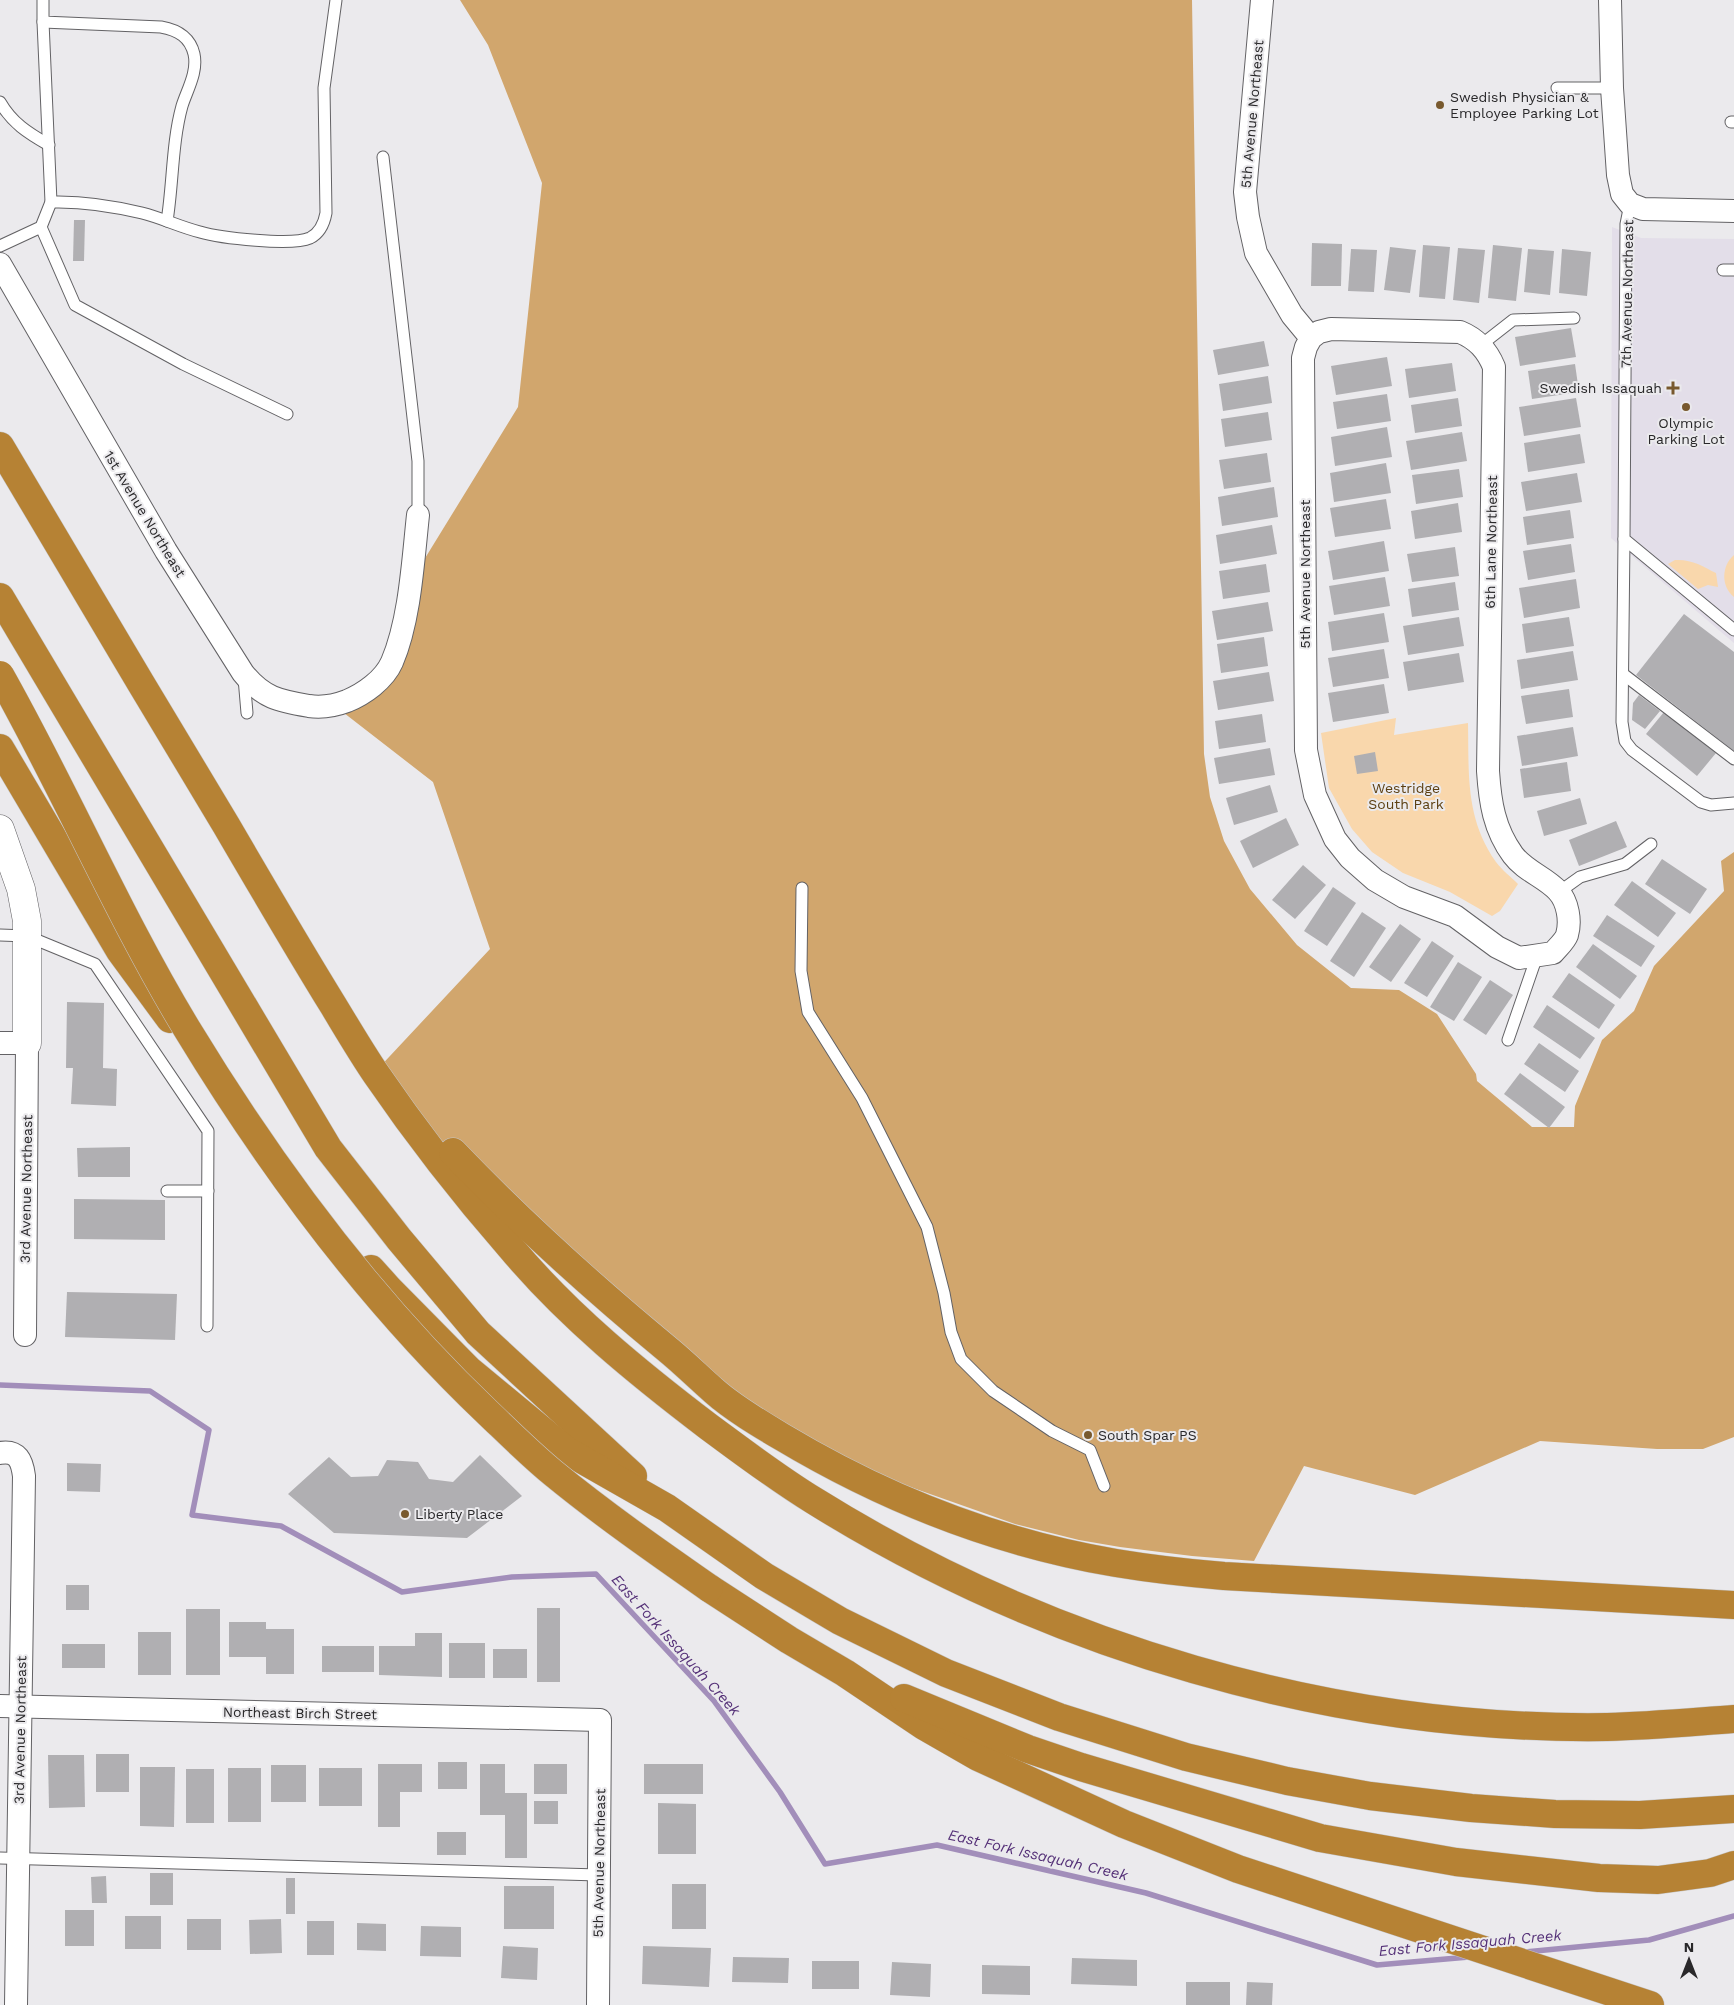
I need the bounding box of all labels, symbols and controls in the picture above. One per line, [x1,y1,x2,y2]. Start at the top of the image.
street label: 5th Avenue Northeast [1238,39,1266,189]
place label: Swedish Physician & Employee Parking Lot [1450,89,1599,121]
marker: Swedish Physician & Employee Parking Lot [1434,99,1446,111]
street label: 7th Avenue Northeast [1618,219,1636,368]
place label: Swedish Issaquah [1539,380,1662,396]
marker: Swedish Issaquah [1666,381,1680,395]
marker: Olympic Parking Lot [1680,401,1692,413]
place label: Olympic Parking Lot [1647,415,1725,447]
street label: 1st Avenue Northeast [101,448,189,580]
street label: 6th Lane Northeast [1482,475,1500,609]
street label: 5th Avenue Northeast [1297,499,1313,648]
park label: Westridge South Park [1368,780,1444,812]
street label: 3rd Avenue Northeast [17,1114,35,1263]
place label: South Spar PS [1098,1427,1197,1443]
marker: South Spar PS [1082,1429,1094,1441]
place label: Liberty Place [415,1506,503,1522]
marker: Liberty Place [399,1508,411,1520]
water label: East Fork Issaquah Creek [608,1571,745,1720]
street label: 3rd Avenue Northeast [11,1655,29,1804]
street label: Northeast Birch Street [223,1704,377,1722]
street label: 5th Avenue Northeast [590,1788,608,1938]
water label: East Fork Issaquah Creek [946,1826,1130,1885]
water label: East Fork Issaquah Creek [1378,1926,1563,1960]
north arrow [1664,1935,1714,1985]
text: N [1684,1939,1694,1955]

